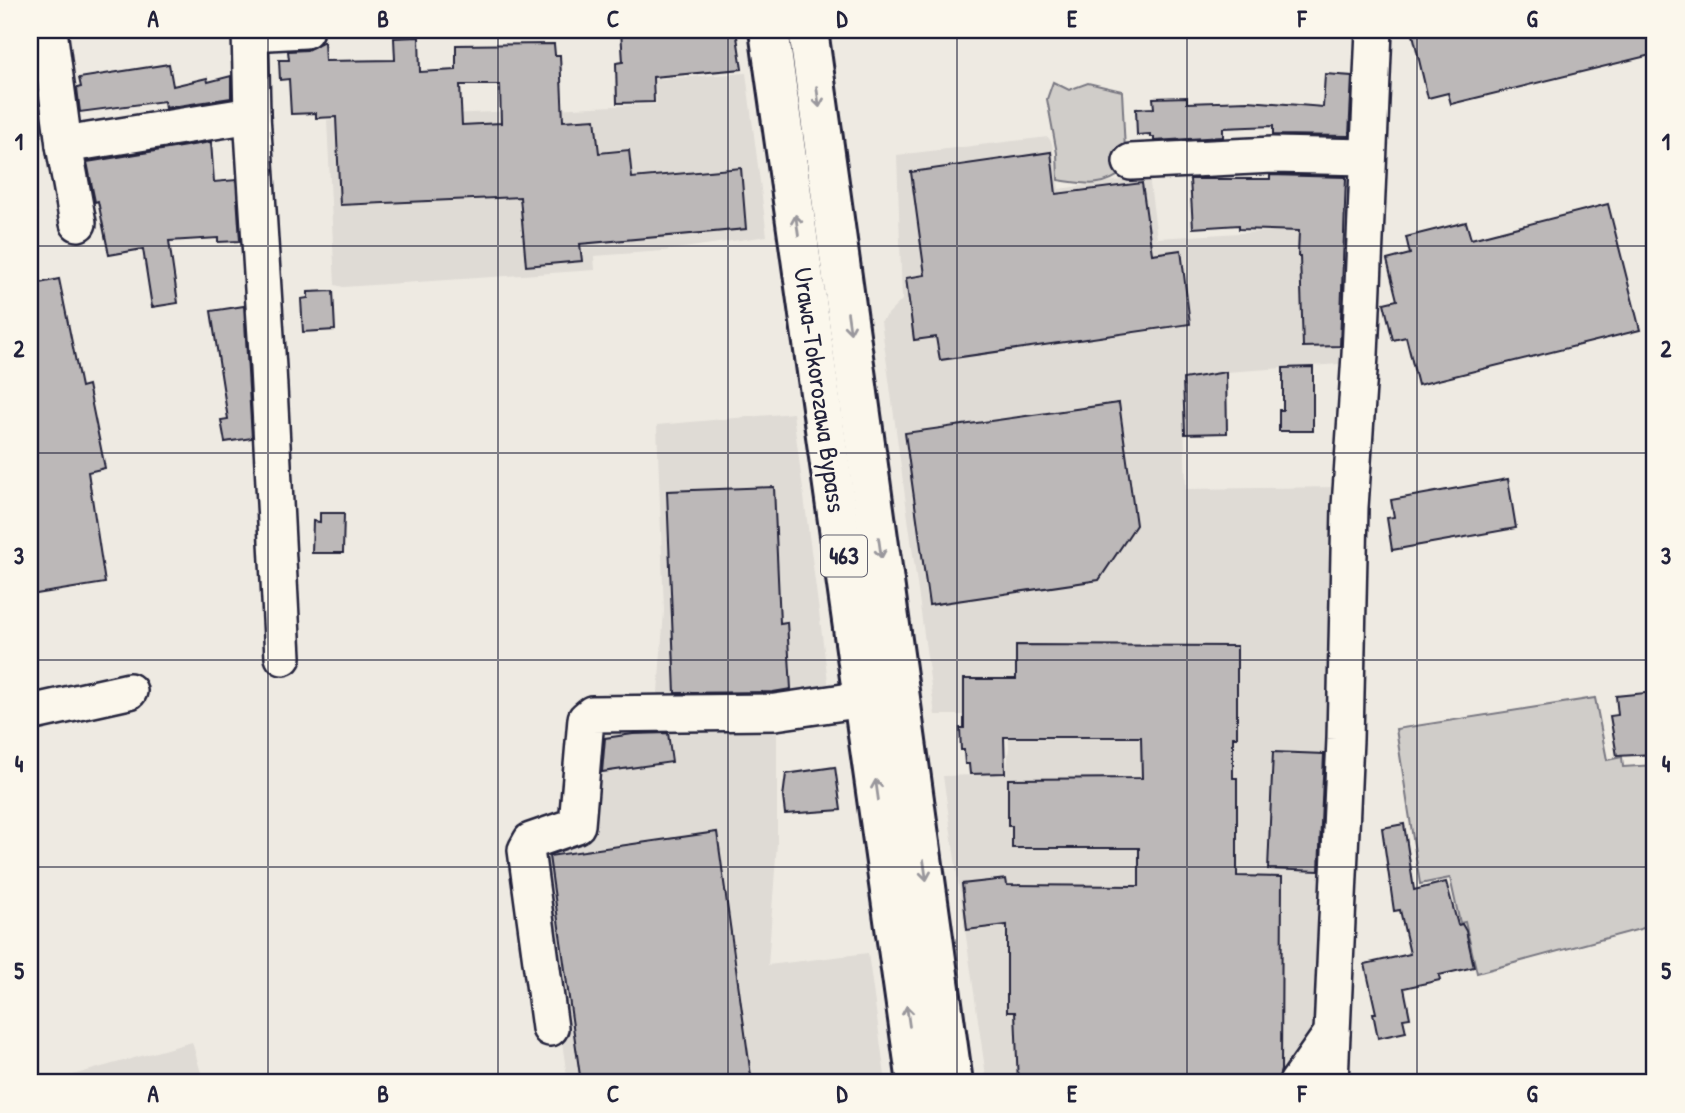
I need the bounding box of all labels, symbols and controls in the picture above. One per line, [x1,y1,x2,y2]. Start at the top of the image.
text: A [147,3,159,34]
text: B [377,3,389,34]
text: C [607,3,619,34]
text: D [837,3,849,34]
text: E [1067,3,1078,34]
text: F [1297,3,1308,34]
text: G [1526,3,1538,34]
one-way arrow [811,85,824,108]
text: 1 [15,126,23,157]
text: 1 [1662,126,1670,157]
one-way arrow [790,215,803,237]
street label: Urawa-Tokorozawa Bypass [786,265,855,515]
one-way arrow [843,311,856,334]
text: 2 [14,333,25,364]
text: 2 [1661,333,1672,364]
road number: 463 [821,536,867,576]
one-way arrow [874,536,887,559]
text: 3 [14,540,24,571]
text: 3 [1661,540,1671,571]
text: 4 [15,748,24,779]
text: 4 [1662,748,1671,779]
one-way arrow [870,779,883,802]
one-way arrow [918,859,931,881]
text: 5 [14,955,24,986]
text: 5 [1661,955,1671,986]
one-way arrow [901,1005,914,1028]
text: A [147,1078,159,1109]
text: B [377,1078,389,1109]
text: C [607,1078,619,1109]
text: D [837,1078,849,1109]
text: E [1067,1078,1078,1109]
text: F [1297,1078,1308,1109]
text: G [1526,1078,1538,1109]

